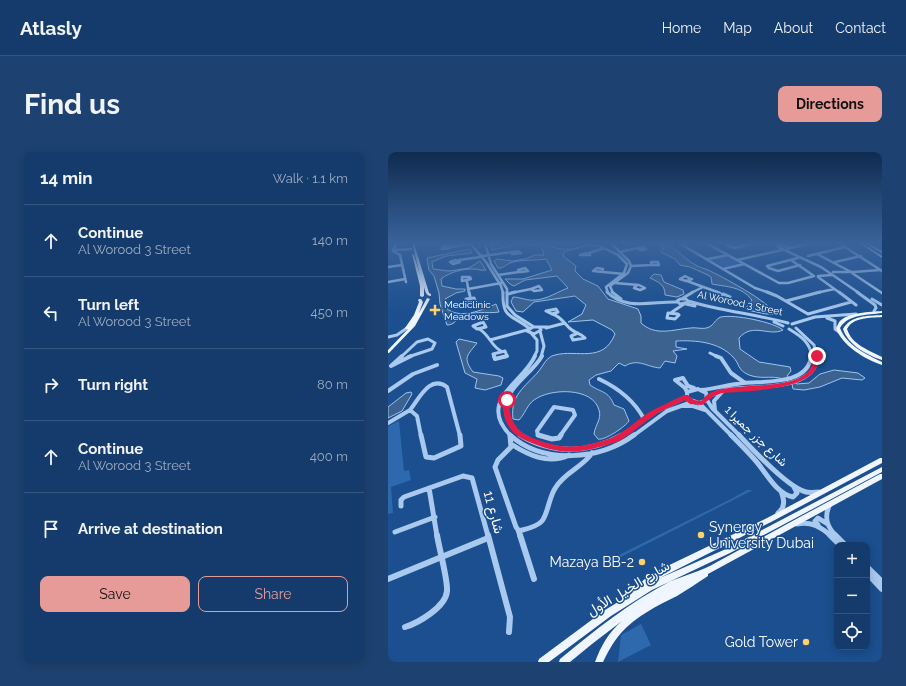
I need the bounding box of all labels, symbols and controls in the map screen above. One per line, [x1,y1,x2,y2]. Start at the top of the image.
text: Atlasly [20,17,82,39]
text: Home [662,20,701,36]
text: Map [723,20,752,36]
text: About [774,20,813,36]
text: Contact [835,20,886,36]
button: Directions [778,86,882,122]
text: Find us [24,88,120,121]
text: 14 min [40,168,93,188]
text: Walk · 1.1 km [273,171,348,186]
text: Continue [78,224,143,242]
icon: ahead [40,230,62,252]
text: 140 m [312,233,348,248]
text: Al Worood 3 Street [78,242,191,257]
street label: Al Worood 3 Street [696,289,784,318]
text: Turn left [78,296,139,314]
place label: Mediclinic Meadows [444,299,491,322]
icon: left [40,302,62,324]
marker: Mediclinic Meadows [429,304,441,316]
text: 450 m [311,305,348,320]
text: Al Worood 3 Street [78,314,191,329]
route end [808,347,826,365]
icon: right [40,374,62,396]
text: Turn right [78,376,148,394]
text: 80 m [317,377,348,392]
route start [498,391,516,409]
street label: شارع جزر جميرا 1 [720,403,790,471]
text: Continue [78,440,143,458]
icon: ahead [40,446,62,468]
text: 400 m [310,449,348,464]
text: Al Worood 3 Street [78,458,191,473]
street label: شارع 11 [478,489,507,536]
icon: arrive [40,518,62,540]
place label: Synergy University Dubai [709,519,814,551]
text: Arrive at destination [78,520,223,538]
marker: Synergy University Dubai [696,530,706,540]
map controls [834,542,870,650]
button: + [834,542,870,578]
place label: Mazaya BB-2 [549,554,634,570]
street label: شارع الخيل الأول [584,557,674,621]
marker: Mazaya BB-2 [637,557,647,567]
button: Save [40,576,190,612]
button: Share [198,576,348,612]
button: − [834,578,870,614]
button: locate [834,614,870,650]
place label: Gold Tower [725,634,798,650]
marker: Gold Tower [801,637,811,647]

